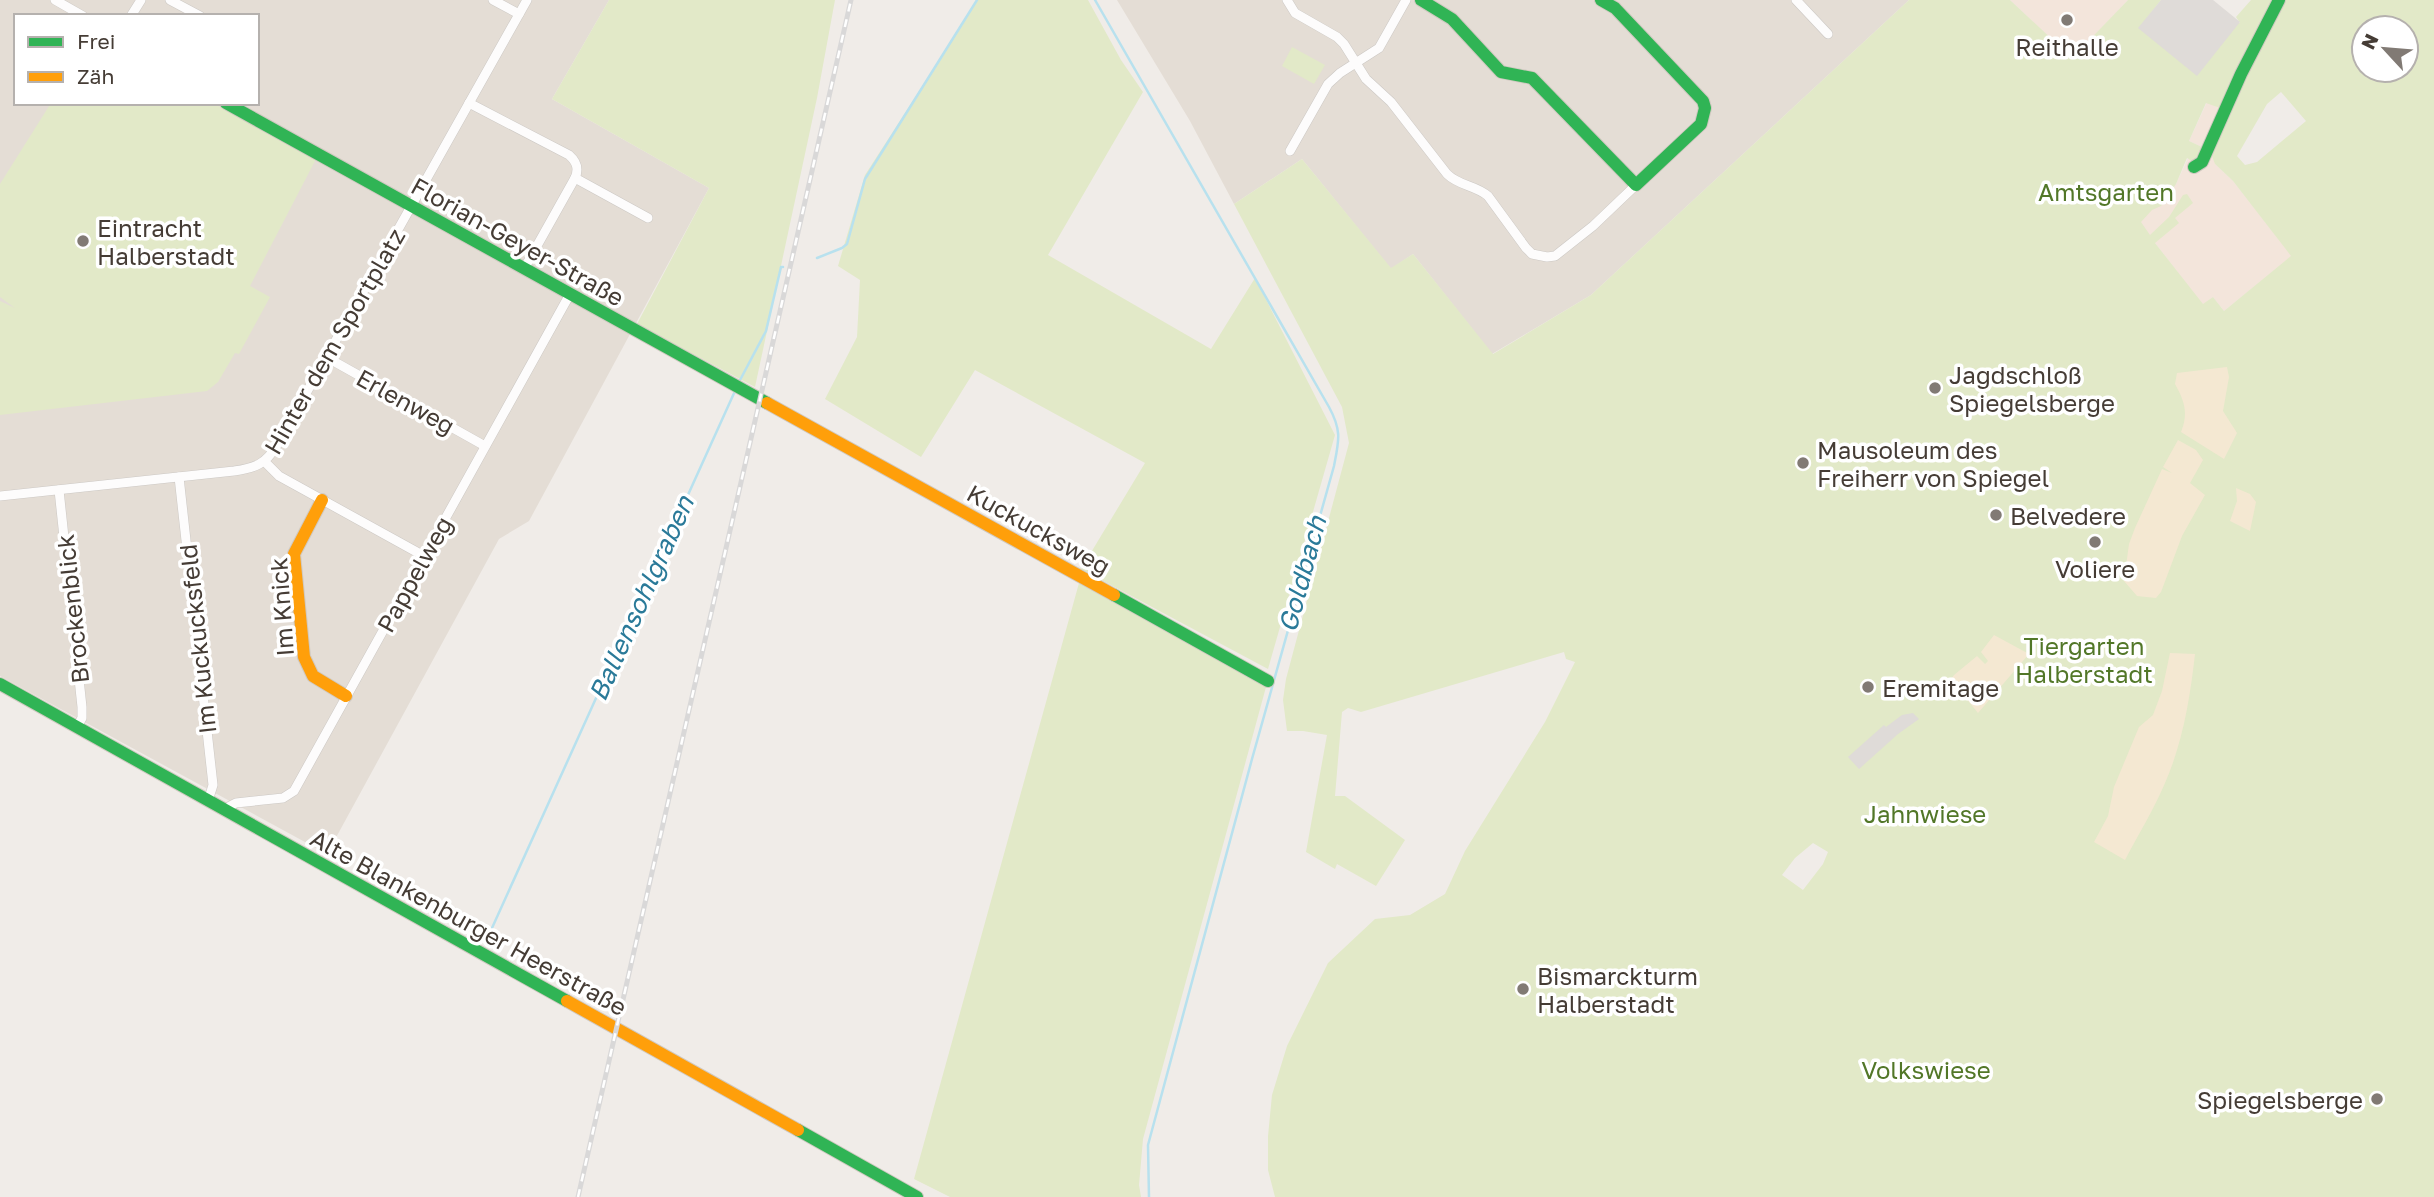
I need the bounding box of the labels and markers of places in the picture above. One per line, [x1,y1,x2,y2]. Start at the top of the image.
marker: Reithalle [2059,12,2075,28]
place label: Reithalle [2015,32,2119,61]
place label: Eintracht Halberstadt [97,213,235,270]
marker: Eintracht Halberstadt [75,233,91,249]
place label: Jagdschloß Spiegelsberge [1949,360,2115,417]
marker: Jagdschloß Spiegelsberge [1927,380,1943,396]
place label: Mausoleum des Freiherr von Spiegel [1817,435,2049,492]
marker: Mausoleum des Freiherr von Spiegel [1795,455,1811,471]
place label: Belvedere [2010,501,2126,530]
marker: Belvedere [1988,507,2004,523]
marker: Voliere [2087,534,2103,550]
place label: Voliere [2055,554,2135,583]
place label: Eremitage [1882,673,1999,702]
marker: Eremitage [1860,679,1876,695]
place label: Bismarckturm Halberstadt [1537,961,1698,1018]
marker: Bismarckturm Halberstadt [1515,981,1531,997]
place label: Spiegelsberge [2197,1085,2363,1114]
marker: Spiegelsberge [2369,1091,2385,1107]

